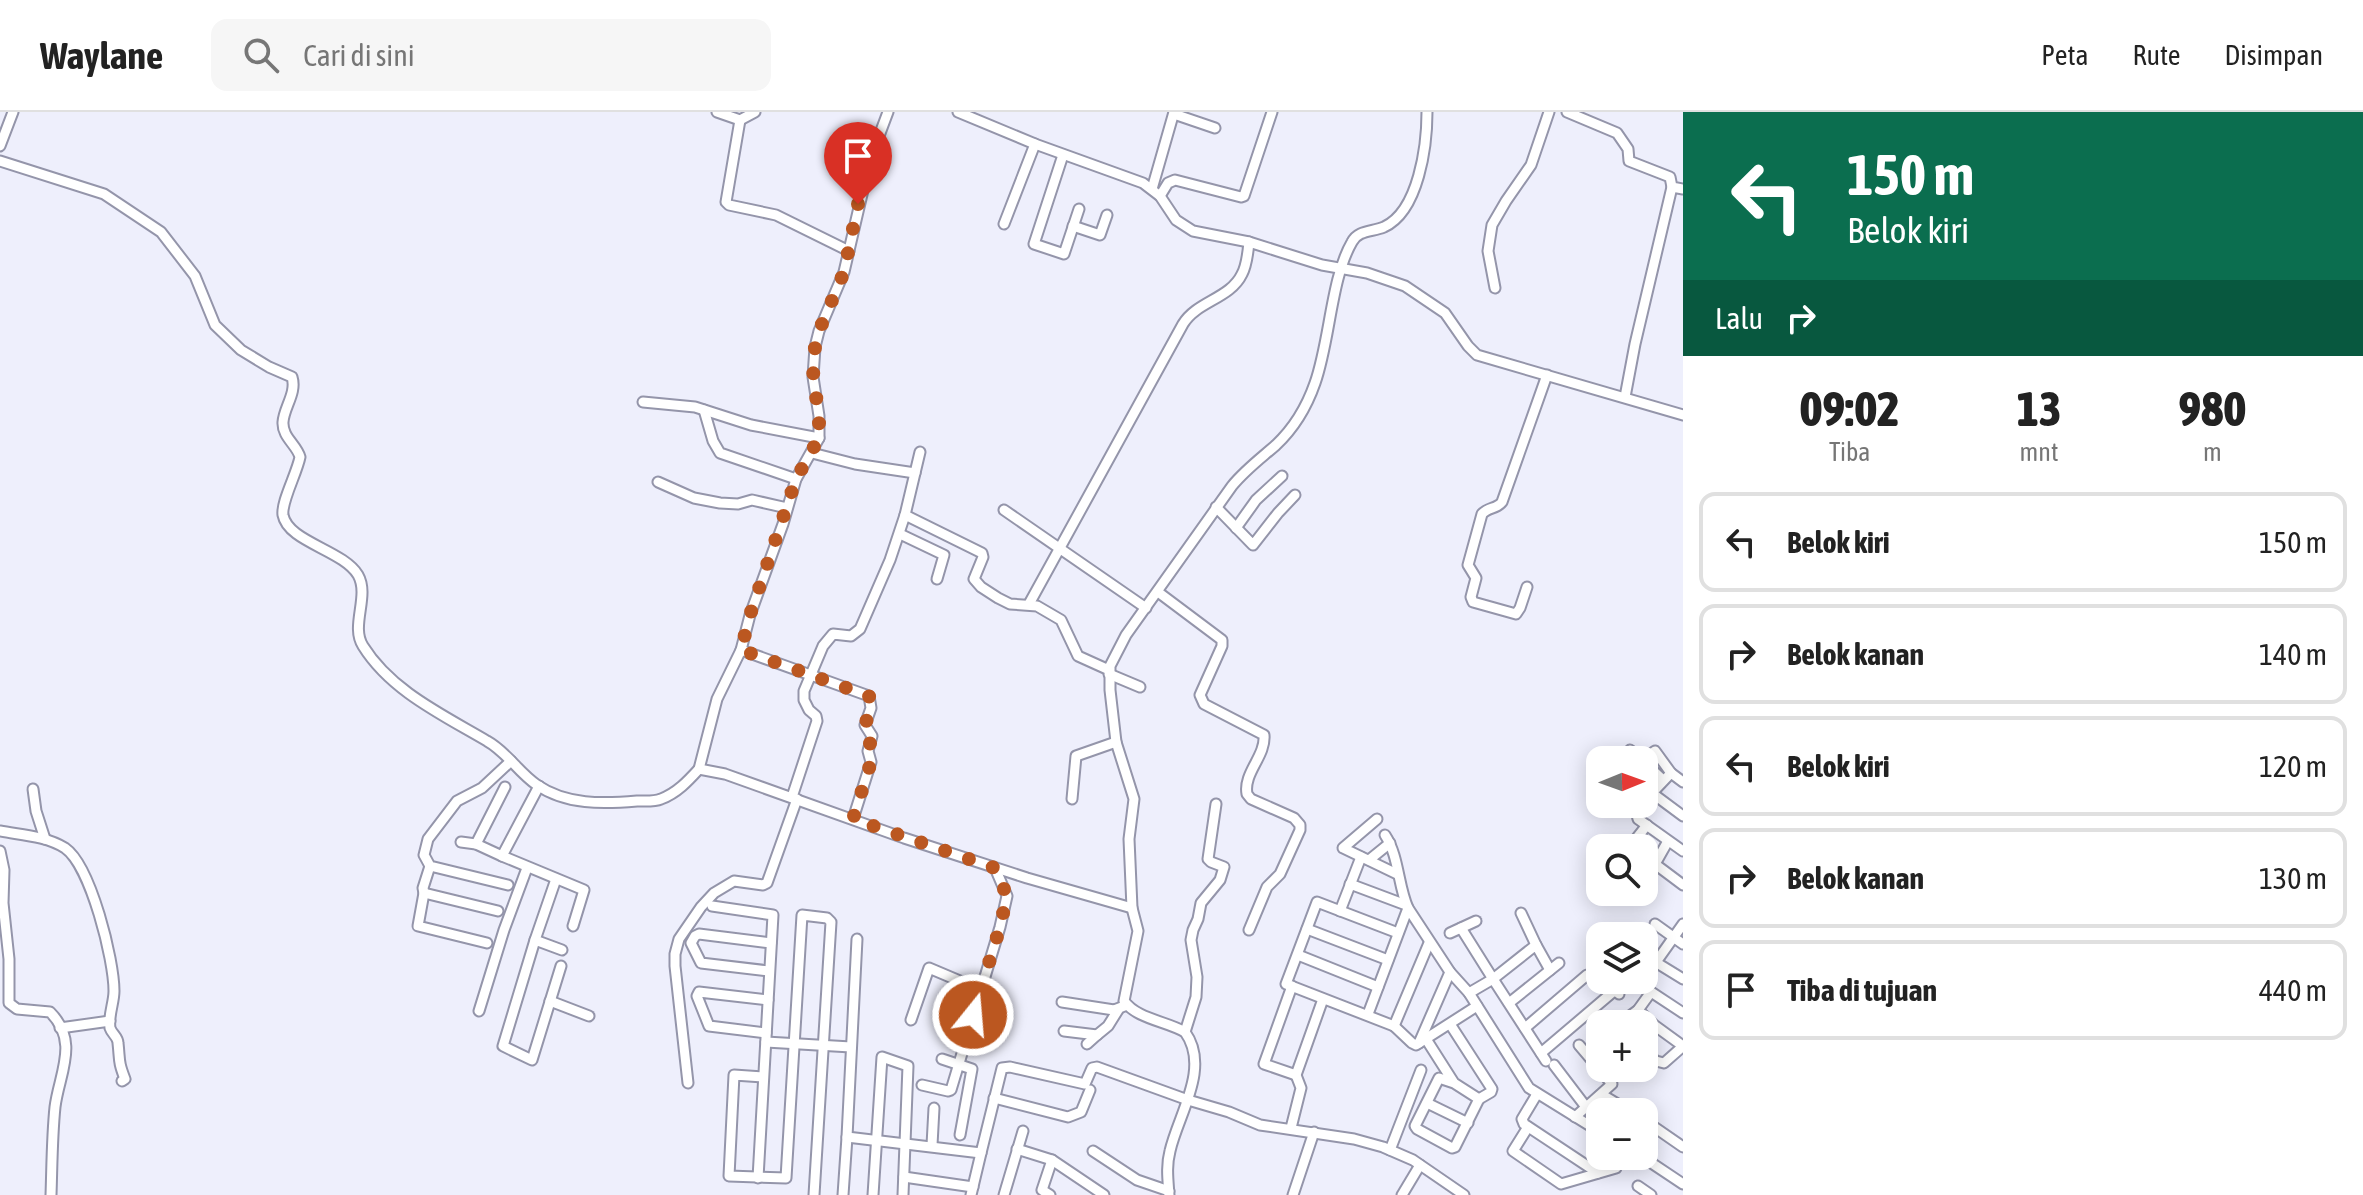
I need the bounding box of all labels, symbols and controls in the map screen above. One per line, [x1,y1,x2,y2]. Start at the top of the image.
search box [211,19,771,91]
icon: search [239,33,283,77]
text: Waylane [40,34,163,77]
text: Cari di sini [303,38,415,72]
text: Peta [2041,39,2088,71]
text: Rute [2132,39,2181,71]
text: Disimpan [2225,39,2323,71]
pin [824,122,892,204]
icon: arrive [836,134,880,178]
text: 150 m [1847,143,1974,207]
icon: left [1715,144,1819,248]
text: Belok kiri [1847,209,1969,251]
icon: right [1779,296,1823,340]
text: Lalu [1715,301,1763,335]
text: 09:02 [1800,381,1900,436]
text: 13 [2016,381,2062,436]
text: 980 [2178,381,2246,436]
text: Tiba [1829,437,1870,467]
text: mnt [2020,437,2058,467]
text: m [2203,437,2222,467]
icon: left [1719,520,1763,564]
text: Belok kiri [1787,525,1890,559]
text: 150 m [2259,525,2327,559]
icon: right [1719,632,1763,676]
text: Belok kanan [1787,637,1924,671]
text: 140 m [2259,637,2327,671]
icon: left [1719,744,1763,788]
north arrow [1586,746,1658,818]
map controls [1586,746,1658,1170]
text: Belok kiri [1787,749,1890,783]
text: 120 m [2259,749,2327,783]
button: search [1586,834,1658,906]
icon: right [1719,856,1763,900]
text: Belok kanan [1787,861,1924,895]
text: 130 m [2259,861,2327,895]
button: layers [1586,922,1658,994]
icon: arrive [1719,968,1763,1012]
position arrow [931,973,1015,1057]
text: Tiba di tujuan [1787,973,1937,1007]
text: 440 m [2259,973,2327,1007]
button: + [1586,1010,1658,1082]
button: − [1586,1098,1658,1170]

